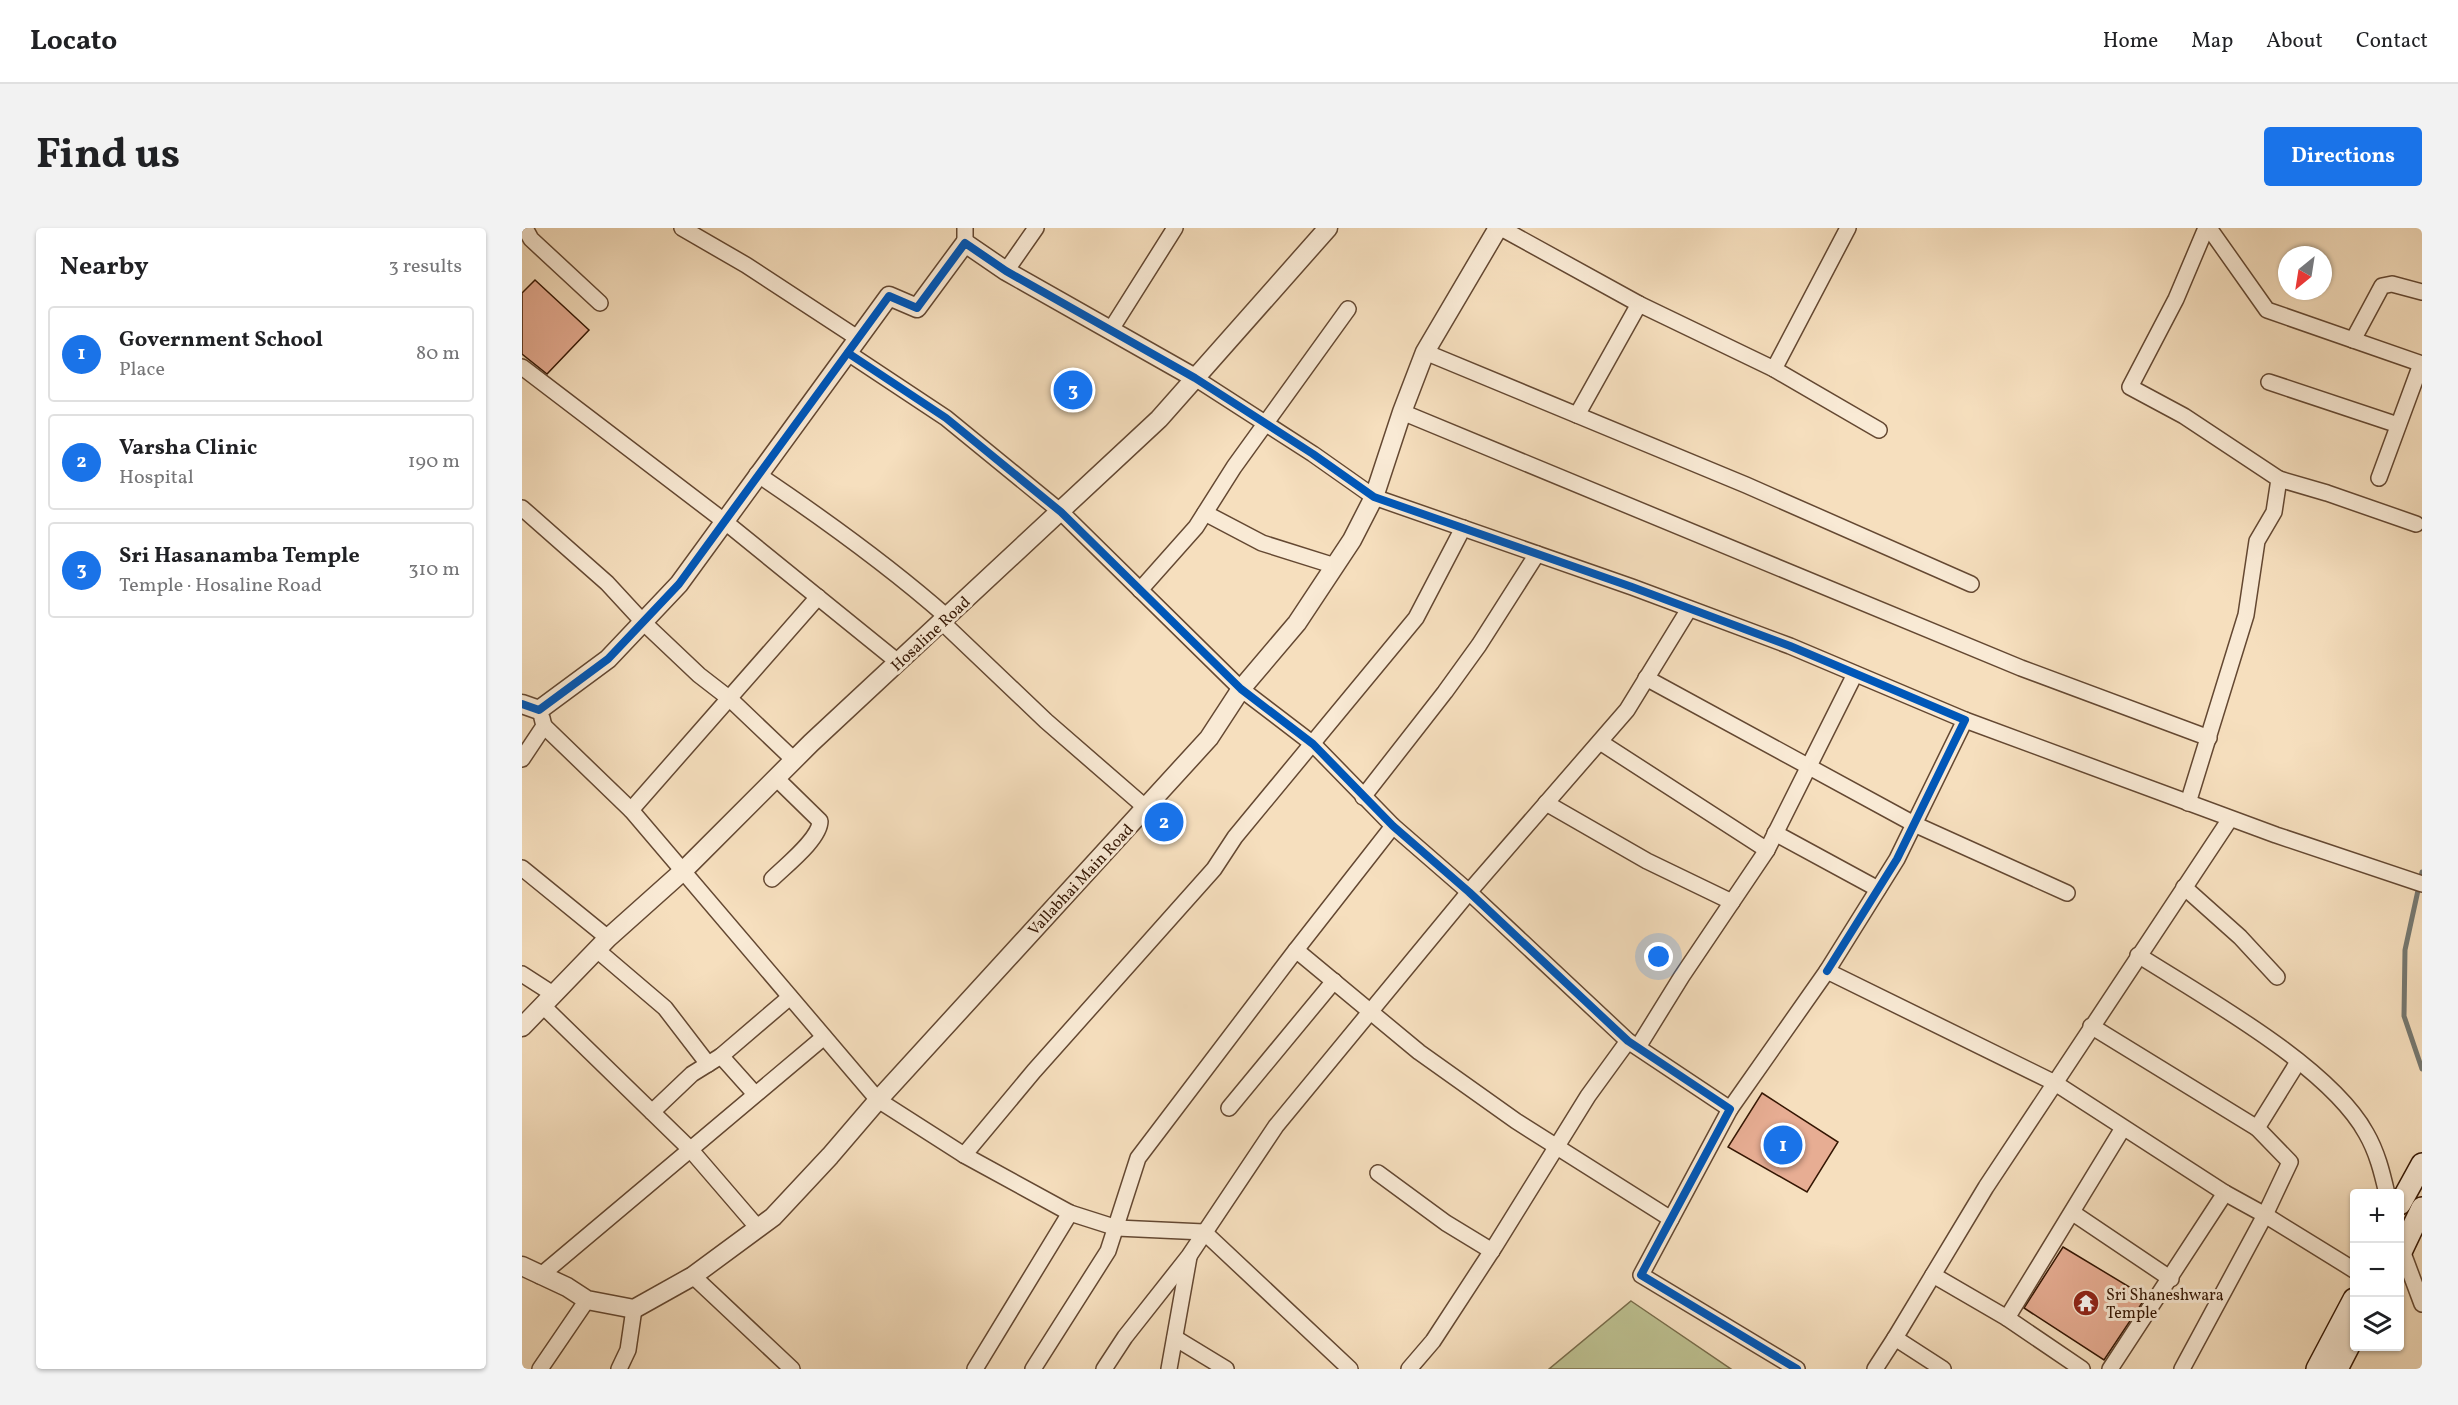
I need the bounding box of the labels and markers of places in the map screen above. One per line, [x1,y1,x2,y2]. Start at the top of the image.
pin: 3 [1054,368,1092,412]
pin: 2 [1144,800,1184,844]
pin: 1 [1764,1122,1802,1168]
place label: Sri Shaneshwara Temple [2106,1285,2224,1325]
temple icon: Sri Shaneshwara Temple [2071,1288,2101,1318]

